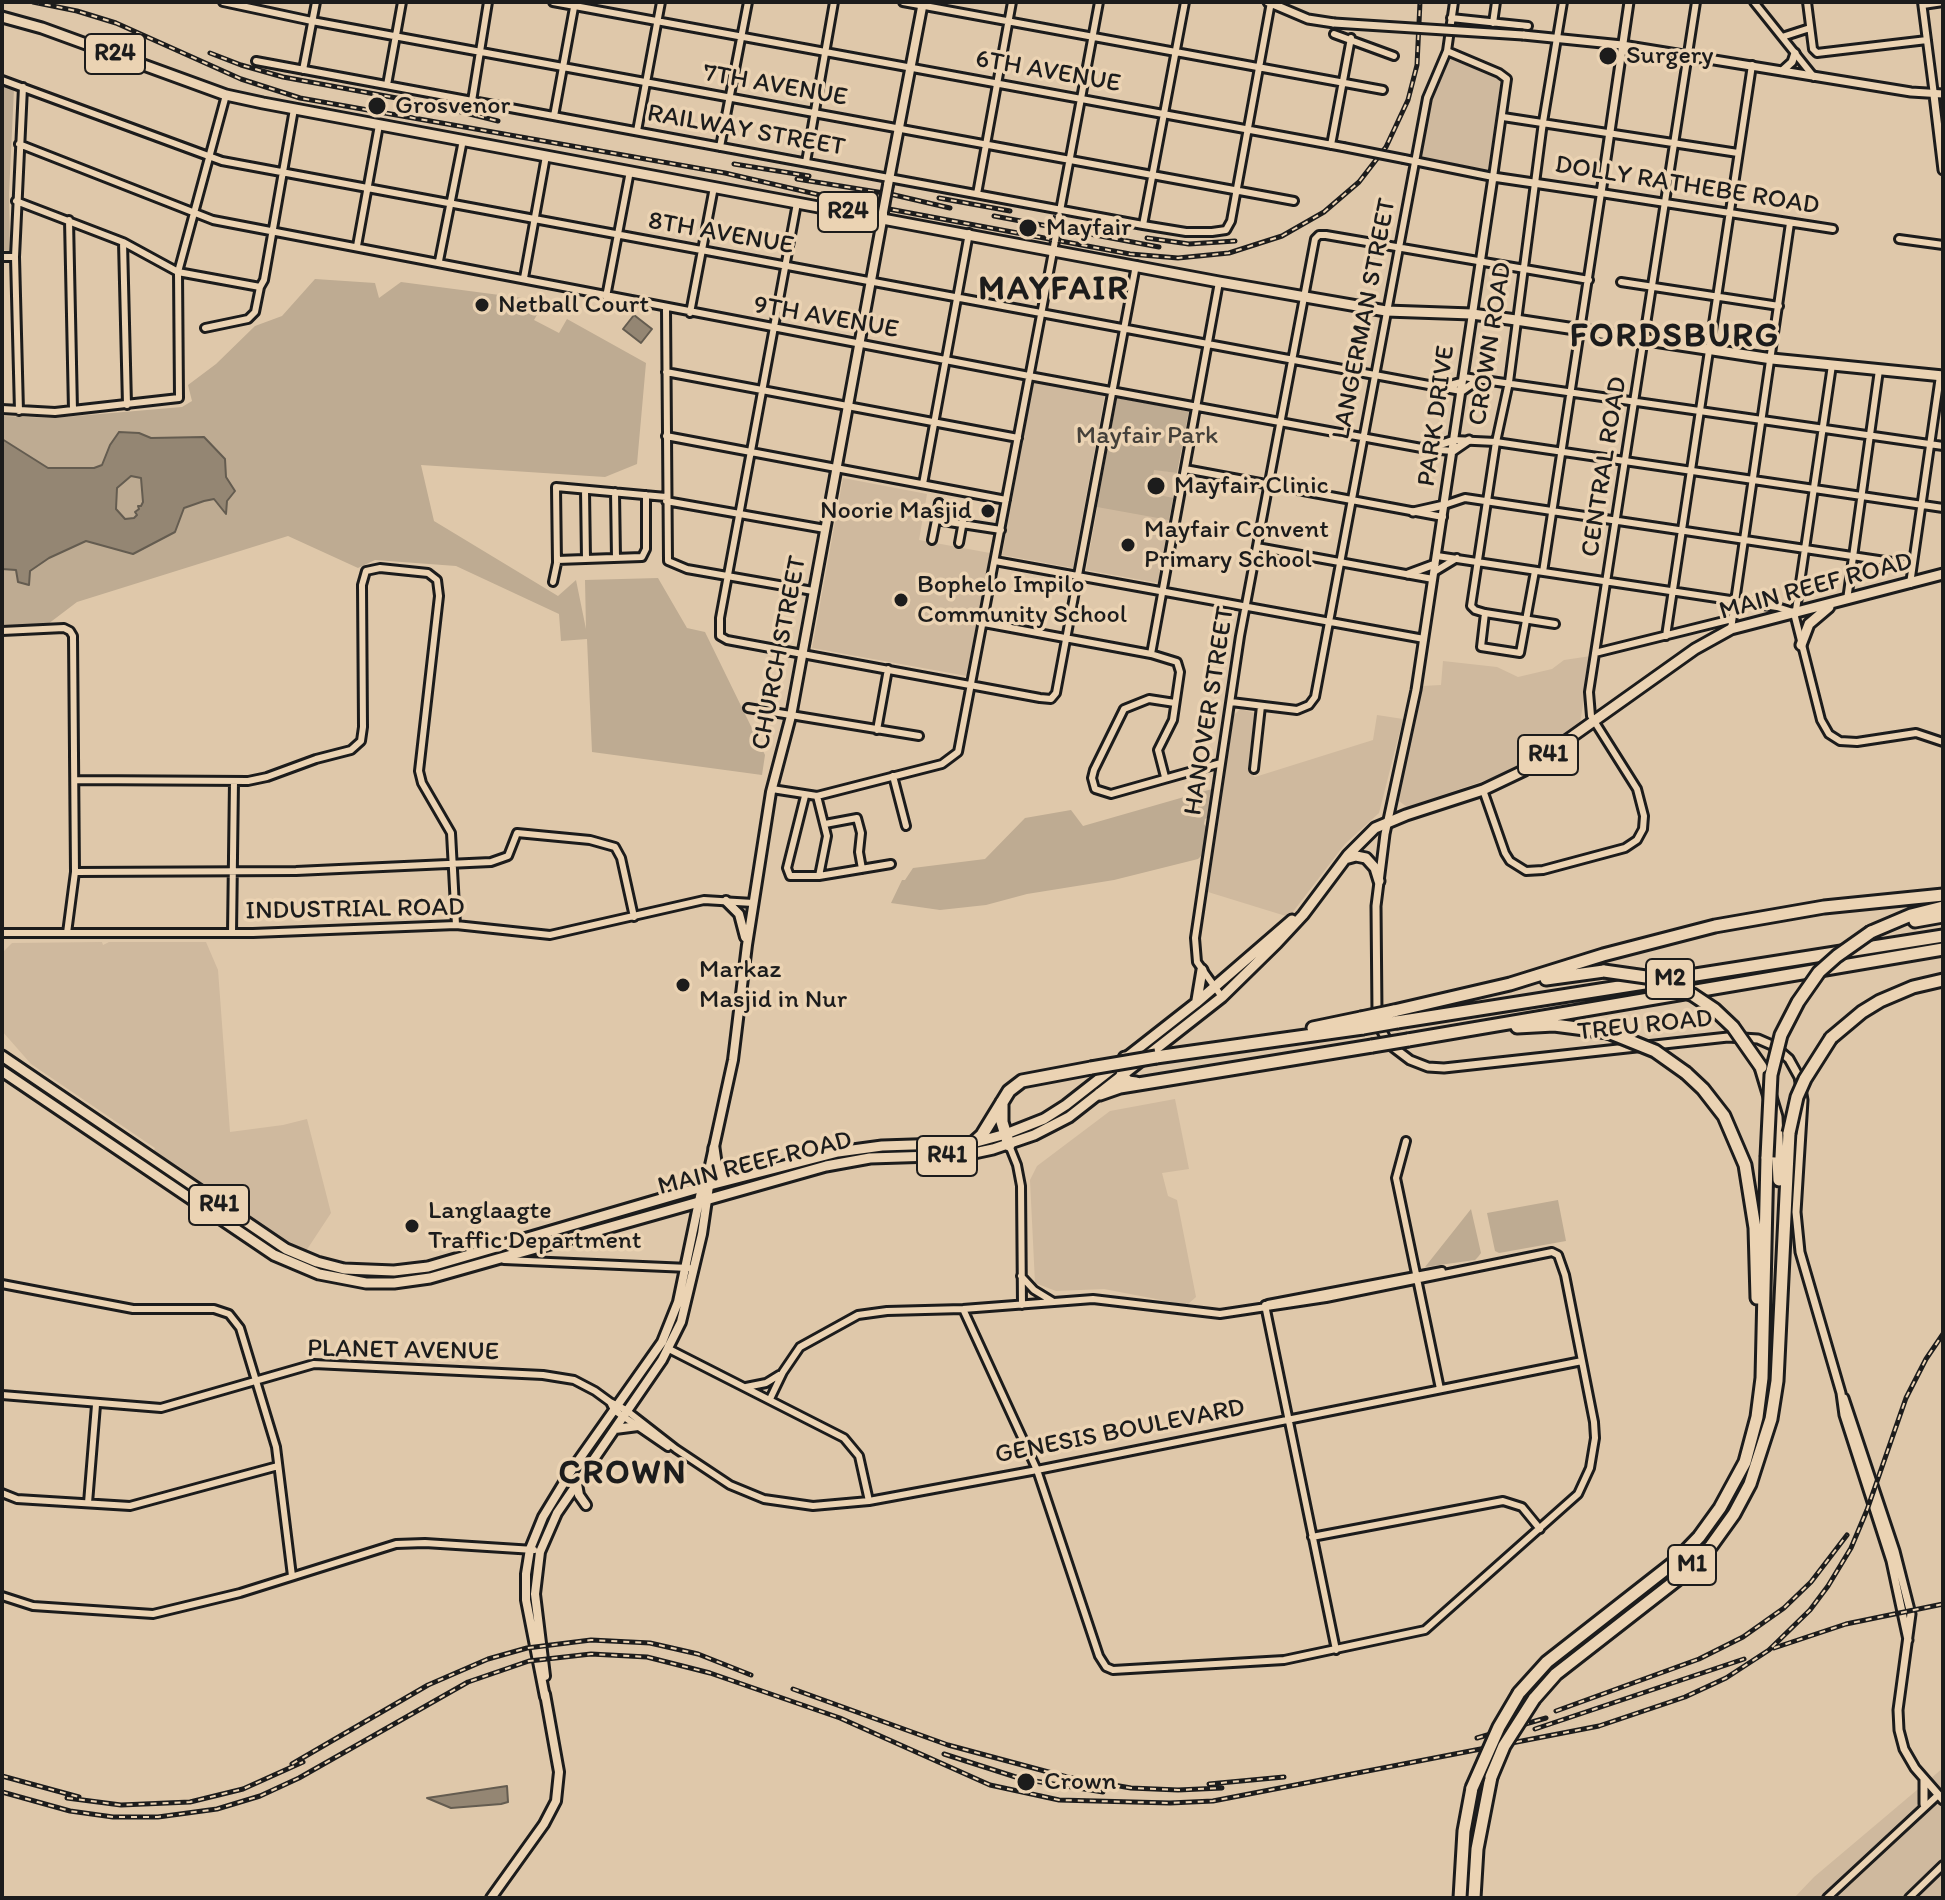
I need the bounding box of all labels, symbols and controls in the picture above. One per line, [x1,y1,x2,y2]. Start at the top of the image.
road number: R24 [85,34,145,74]
place label: Surgery [1626,40,1713,72]
street label: 6TH AVENUE [973,44,1123,100]
marker: Surgery [1597,45,1619,67]
street label: 7TH AVENUE [700,58,850,114]
place label: Grosvenor [395,90,510,122]
marker: Grosvenor [366,95,388,117]
street label: RAILWAY STREET [645,98,847,164]
street label: DOLLY RATHEBE ROAD [1553,150,1821,222]
road number: R24 [818,192,878,232]
street label: LANGERMAN STREET [1326,196,1404,442]
street label: 8TH AVENUE [646,206,796,262]
place label: Mayfair [1046,212,1131,244]
marker: Mayfair [1017,217,1039,239]
street label: CROWN ROAD [1463,260,1519,428]
district label: MAYFAIR [977,270,1131,310]
place label: Netball Court [498,289,649,321]
street label: 9TH AVENUE [751,290,901,346]
marker: Netball Court [473,296,491,314]
district label: FORDSBURG [1570,317,1780,357]
street label: PARK DRIVE [1412,343,1462,489]
street label: CENTRAL ROAD [1575,375,1635,559]
park label: Mayfair Park [1076,420,1218,452]
place label: Mayfair Clinic [1174,470,1329,502]
marker: Mayfair Clinic [1145,475,1167,497]
place label: Noorie Masjid [820,495,972,527]
marker: Noorie Masjid [979,502,997,520]
place label: Mayfair Convent Primary School [1144,514,1329,576]
marker: Mayfair Convent Primary School [1119,536,1137,554]
street label: MAIN REEF ROAD [1716,546,1916,628]
street label: CHURCH STREET [746,553,814,753]
place label: Bophelo Impilo Community School [917,569,1127,630]
marker: Bophelo Impilo Community School [892,591,910,609]
street label: HANOVER STREET [1178,604,1242,818]
road number: R41 [1518,735,1578,775]
street label: INDUSTRIAL ROAD [245,892,465,928]
place label: Markaz Masjid in Nur [699,954,847,1016]
road number: M2 [1646,959,1694,999]
marker: Markaz Masjid in Nur [674,976,692,994]
street label: TREU ROAD [1576,1003,1714,1049]
street label: MAIN REEF ROAD [655,1125,855,1203]
road number: R41 [917,1136,977,1176]
road number: R41 [189,1185,249,1225]
place label: Langlaagte Traffic Department [428,1195,642,1256]
marker: Langlaagte Traffic Department [403,1217,421,1235]
street label: PLANET AVENUE [307,1334,499,1368]
street label: GENESIS BOULEVARD [993,1392,1247,1472]
district label: CROWN [558,1454,688,1494]
road number: M1 [1668,1545,1716,1585]
place label: Crown [1044,1766,1117,1798]
marker: Crown [1015,1771,1037,1793]

